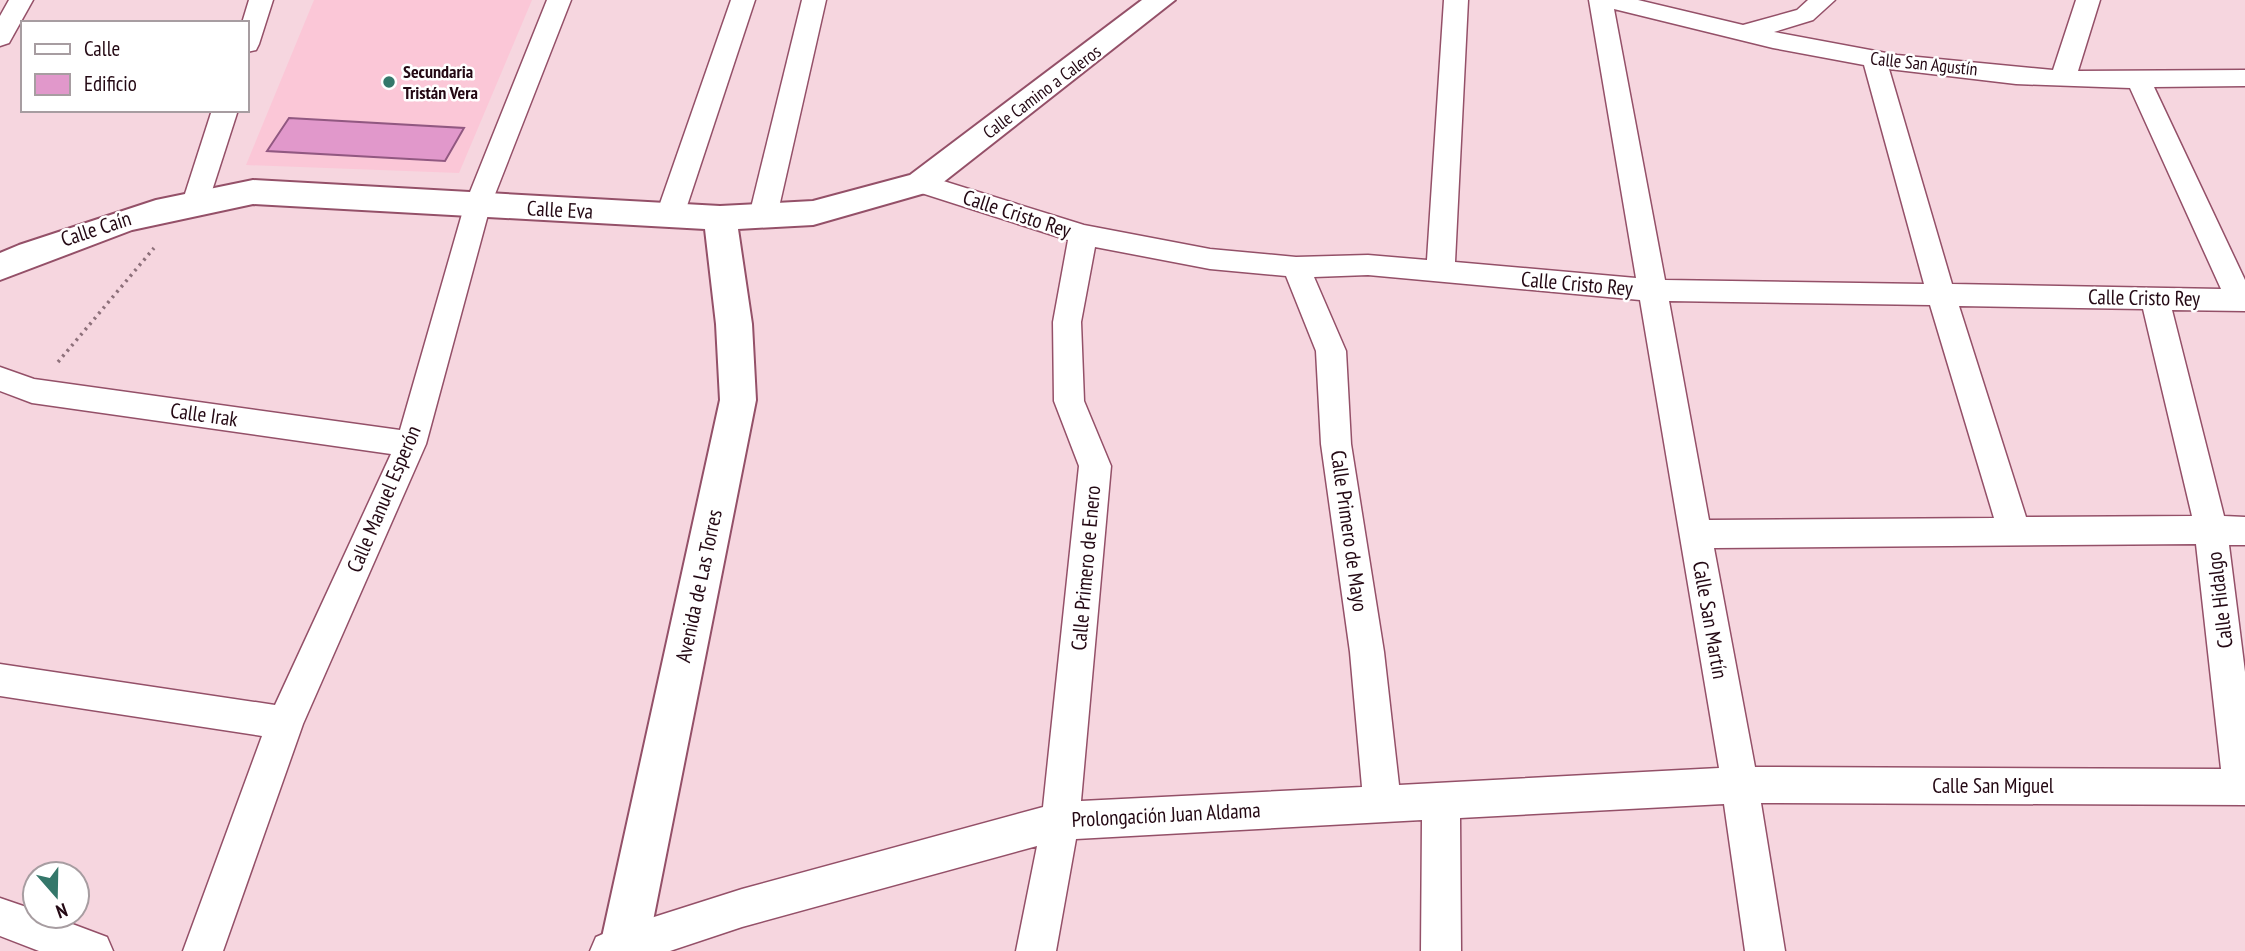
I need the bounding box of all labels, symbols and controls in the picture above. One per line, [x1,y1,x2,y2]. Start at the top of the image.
legend [21,21,248,112]
text: Calle [84,35,120,62]
street label: Calle Camino a Caleros [978,40,1105,143]
street label: Calle San Agustín [1869,46,1979,81]
place label: Secundaria Tristán Vera [403,60,478,104]
text: Edificio [84,70,137,97]
marker: Secundaria Tristán Vera [381,74,397,90]
street label: Calle Cristo Rey [960,183,1075,244]
street label: Calle Eva [526,194,594,225]
street label: Calle Caín [57,205,134,253]
street label: Calle Cristo Rey [1520,265,1634,302]
street label: Calle Cristo Rey [2088,283,2200,312]
street label: Calle Irak [169,396,240,433]
street label: Calle Manuel Esperón [340,421,427,576]
street label: Calle Primero de Mayo [1325,449,1374,613]
street label: Calle Primero de Enero [1065,484,1106,652]
street label: Avenida de Las Torres [669,507,728,665]
street label: Calle Hidalgo [2200,550,2239,650]
street label: Calle San Martín [1687,559,1734,681]
street label: Calle San Miguel [1932,772,2054,799]
street label: Prolongación Juan Aldama [1071,796,1261,833]
north arrow [21,860,91,930]
text: N [53,898,71,924]

